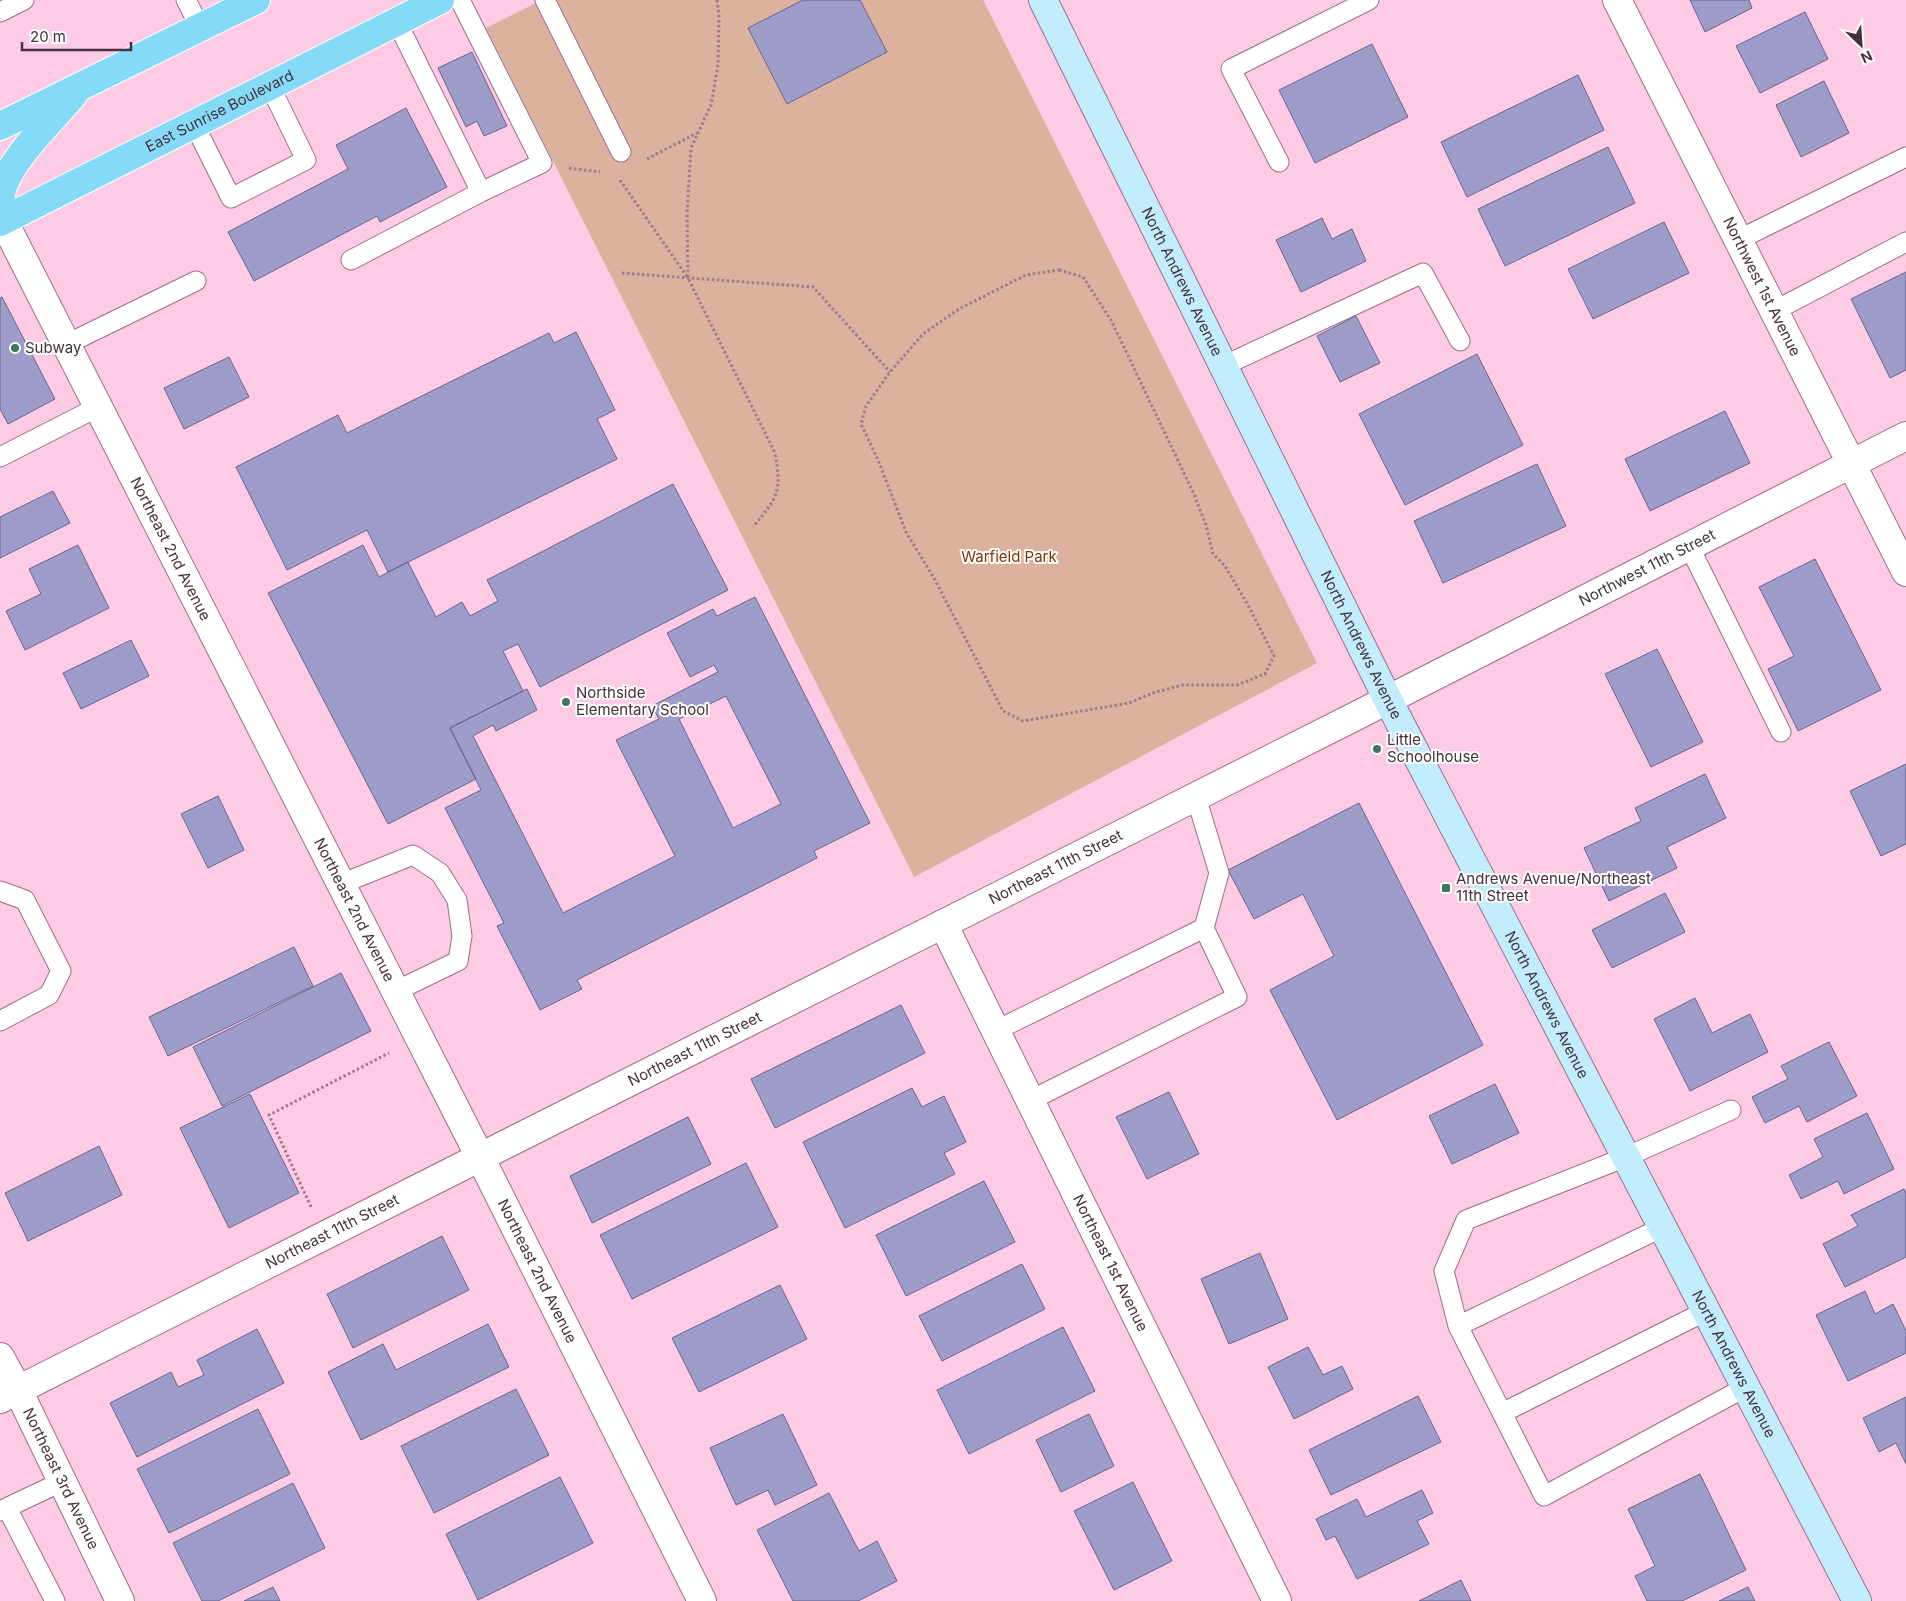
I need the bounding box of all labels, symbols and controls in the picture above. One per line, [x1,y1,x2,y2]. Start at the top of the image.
scale bar [22,20,131,52]
north arrow [1836,20,1886,70]
text: 20 m [30,27,66,46]
text: N [1858,47,1875,67]
street label: East Sunrise Boulevard [142,65,297,156]
street label: North Andrews Avenue [1138,204,1227,359]
street label: Northwest 1st Avenue [1719,213,1805,359]
place label: Subway [25,338,82,357]
marker: Subway [9,342,21,354]
street label: Northeast 2nd Avenue [126,474,215,624]
street label: Northwest 11th Street [1575,525,1718,610]
park label: Warfield Park [961,547,1057,566]
street label: North Andrews Avenue [1317,567,1406,722]
place label: Northside Elementary School [576,683,709,719]
marker: Northside Elementary School [560,696,572,708]
place label: Little Schoolhouse [1387,730,1479,766]
marker: Little Schoolhouse [1371,743,1383,755]
street label: Northeast 11th Street [985,825,1126,908]
street label: Northeast 2nd Avenue [310,835,399,985]
place label: Andrews Avenue/Northeast 11th Street [1456,869,1651,905]
marker: Andrews Avenue/Northeast 11th Street [1440,882,1452,894]
street label: North Andrews Avenue [1501,928,1593,1082]
street label: Northeast 11th Street [625,1007,765,1090]
street label: Northeast 11th Street [262,1190,402,1273]
street label: Northeast 1st Avenue [1069,1191,1152,1334]
street label: Northeast 2nd Avenue [494,1196,581,1346]
street label: North Andrews Avenue [1688,1287,1780,1441]
street label: Northeast 3rd Avenue [19,1404,104,1552]

